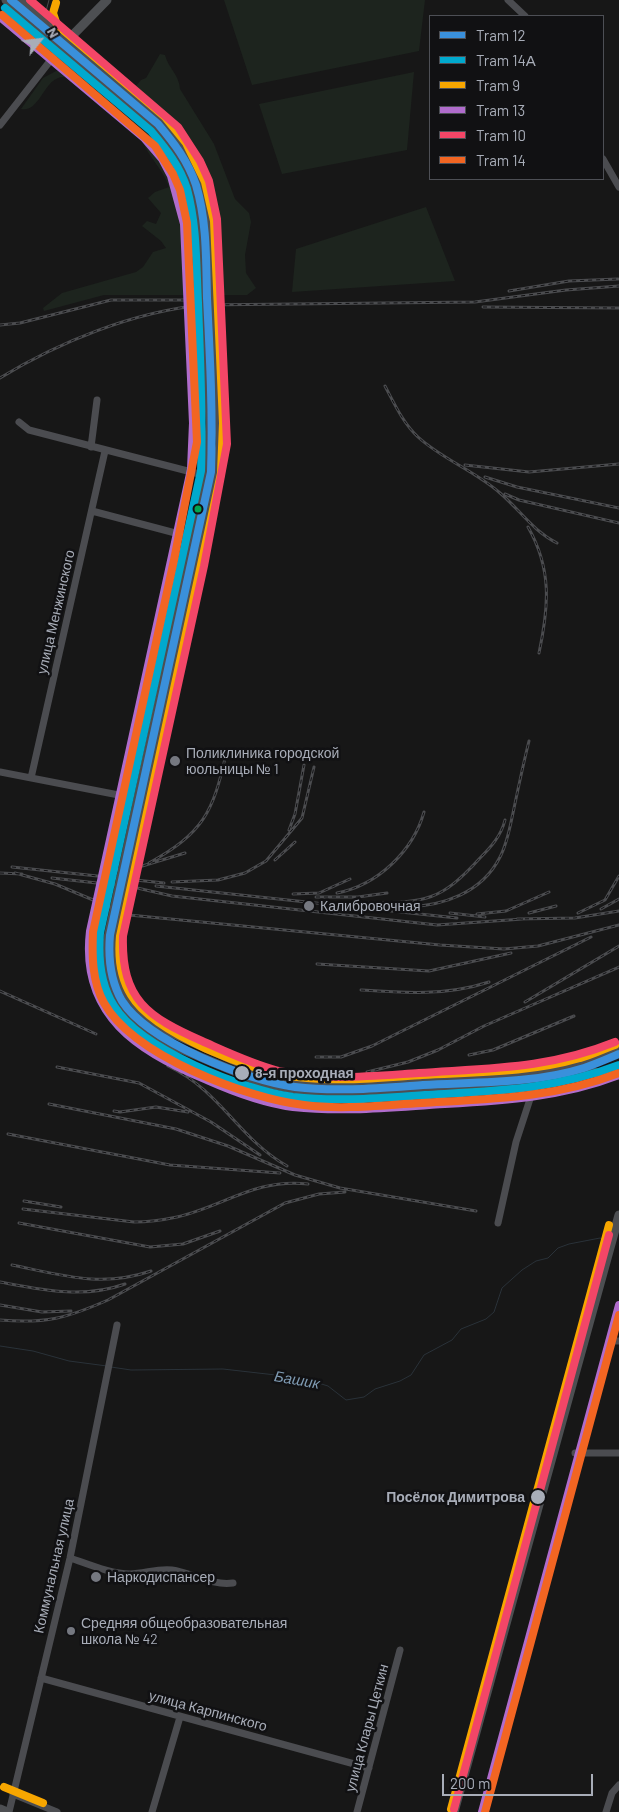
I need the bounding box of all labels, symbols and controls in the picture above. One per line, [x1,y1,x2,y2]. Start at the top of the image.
north arrow [15,15,65,65]
legend [429,15,604,180]
text: N [44,24,63,41]
text: Tram 12 [476,26,526,44]
text: Tram 14А [476,51,536,69]
text: Tram 9 [476,76,520,94]
text: Tram 13 [476,101,525,119]
text: Tram 10 [476,126,526,144]
text: Tram 14 [476,151,526,169]
unlabelled marker [193,504,203,514]
street label: улица Менжинского [34,548,78,676]
place label: Поликлиника городской юольницы № 1 [186,745,339,778]
marker: Поликлиника городской юольницы № 1 [168,754,182,768]
place label: Калибровочная [320,898,421,914]
marker: Калибровочная [302,899,316,913]
marker: 8-я проходная [233,1064,251,1082]
place label: 8-я проходная [255,1065,354,1081]
water label: Башик [273,1367,321,1393]
marker: Посёлок Димитрова [529,1488,547,1506]
place label: Посёлок Димитрова [386,1489,525,1505]
street label: Коммунальная улица [30,1497,78,1635]
place label: Наркодиспансер [107,1569,215,1585]
marker: Наркодиспансер [89,1570,103,1584]
place label: Средняя общеобразовательная школа № 42 [81,1615,287,1648]
marker: Средняя общеобразовательная школа № 42 [65,1625,77,1637]
street label: улица Клары Цеткин [342,1662,392,1794]
street label: улица Карпинского [147,1687,269,1735]
scale bar [444,1764,595,1796]
text: 200 m [450,1774,490,1792]

